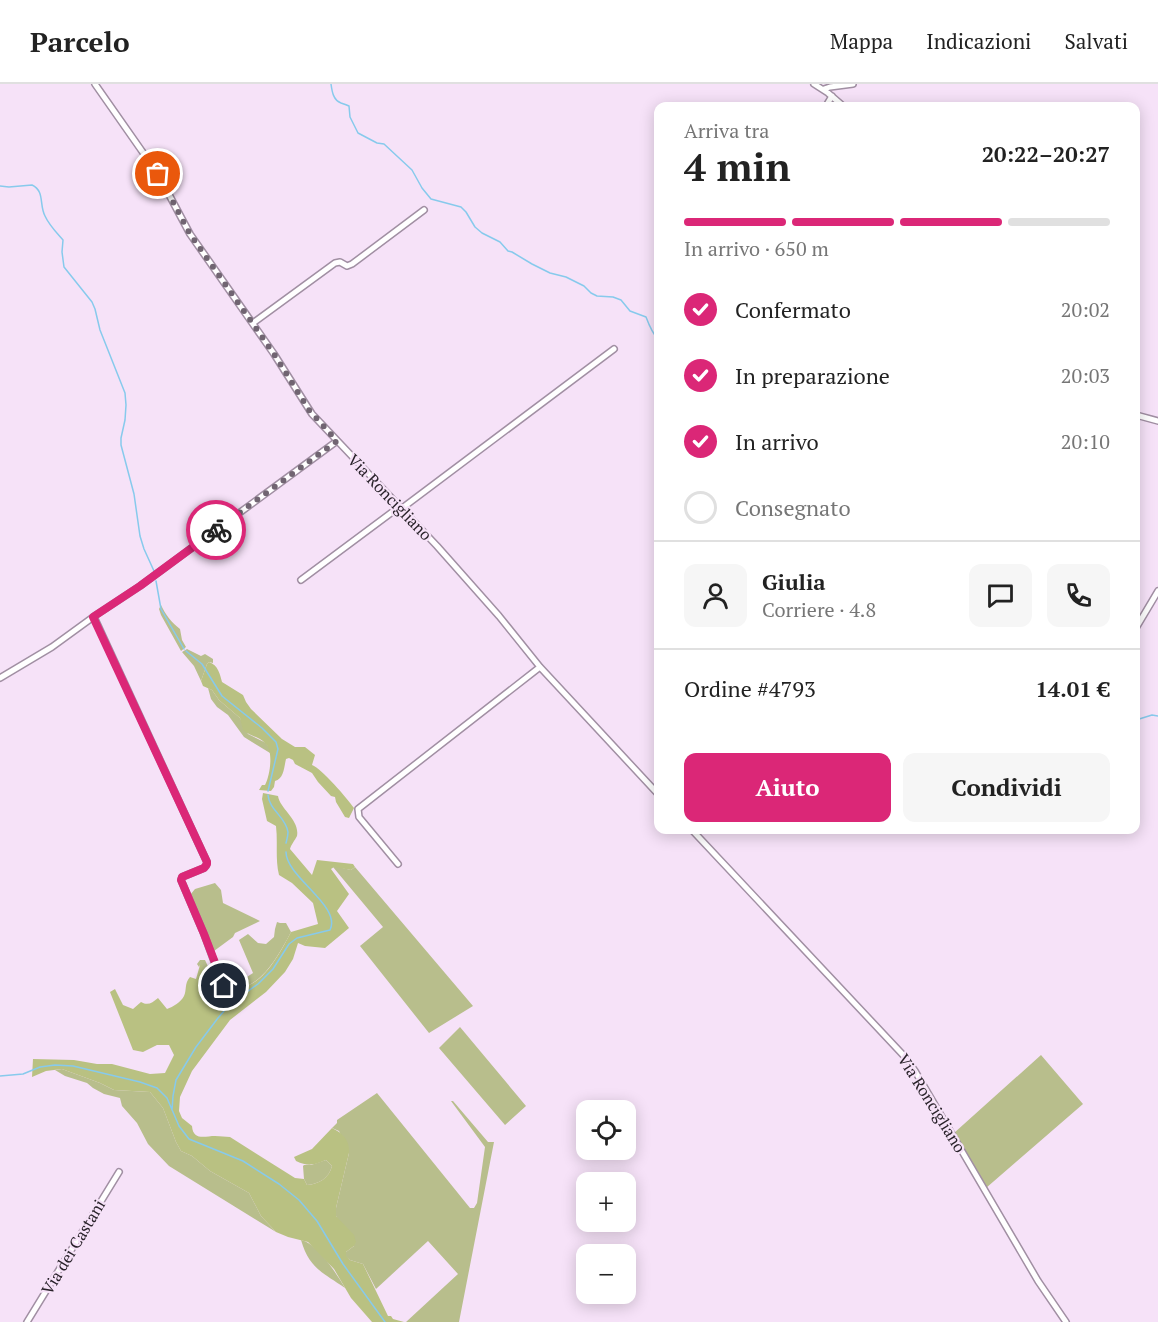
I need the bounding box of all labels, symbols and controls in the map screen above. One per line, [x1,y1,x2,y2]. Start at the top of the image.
text: Parcelo [30,23,130,60]
text: Mappa [830,27,893,55]
text: Indicazioni [926,27,1031,55]
text: Salvati [1064,27,1128,55]
text: Arriva tra [684,117,769,144]
text: 20:22–20:27 [982,139,1110,168]
text: 4 min [684,140,791,192]
pin [132,148,183,199]
icon: bag [141,157,174,190]
text: In arrivo · 650 m [684,235,829,262]
icon: check [684,293,717,326]
text: Confermato [735,295,851,324]
text: 20:02 [1061,296,1110,323]
icon: check [684,359,717,392]
text: In preparazione [735,361,890,390]
text: 20:03 [1061,362,1110,389]
icon: check [684,425,717,458]
text: In arrivo [735,427,819,456]
text: 20:10 [1061,428,1110,455]
street label: Via Roncigliano [343,449,437,545]
text: Consegnato [735,493,851,522]
courier [186,500,246,560]
icon: bike [200,514,233,547]
button: person [684,564,747,627]
button: chat [969,564,1032,627]
button: phone [1047,564,1110,627]
text: Giulia [762,567,825,596]
text: Corriere · 4.8 [762,596,876,623]
text: Ordine #4793 [684,674,816,703]
text: 14.01 € [1035,674,1110,703]
button: Aiuto [684,753,891,822]
button: Condividi [903,753,1110,822]
pin [198,960,249,1011]
icon: home [207,969,240,1002]
street label: Via Roncigliano [893,1049,971,1157]
map controls [576,1100,636,1304]
button: locate [576,1100,636,1160]
button: + [576,1172,636,1232]
street label: Via dei Castani [36,1195,110,1299]
button: − [576,1244,636,1304]

